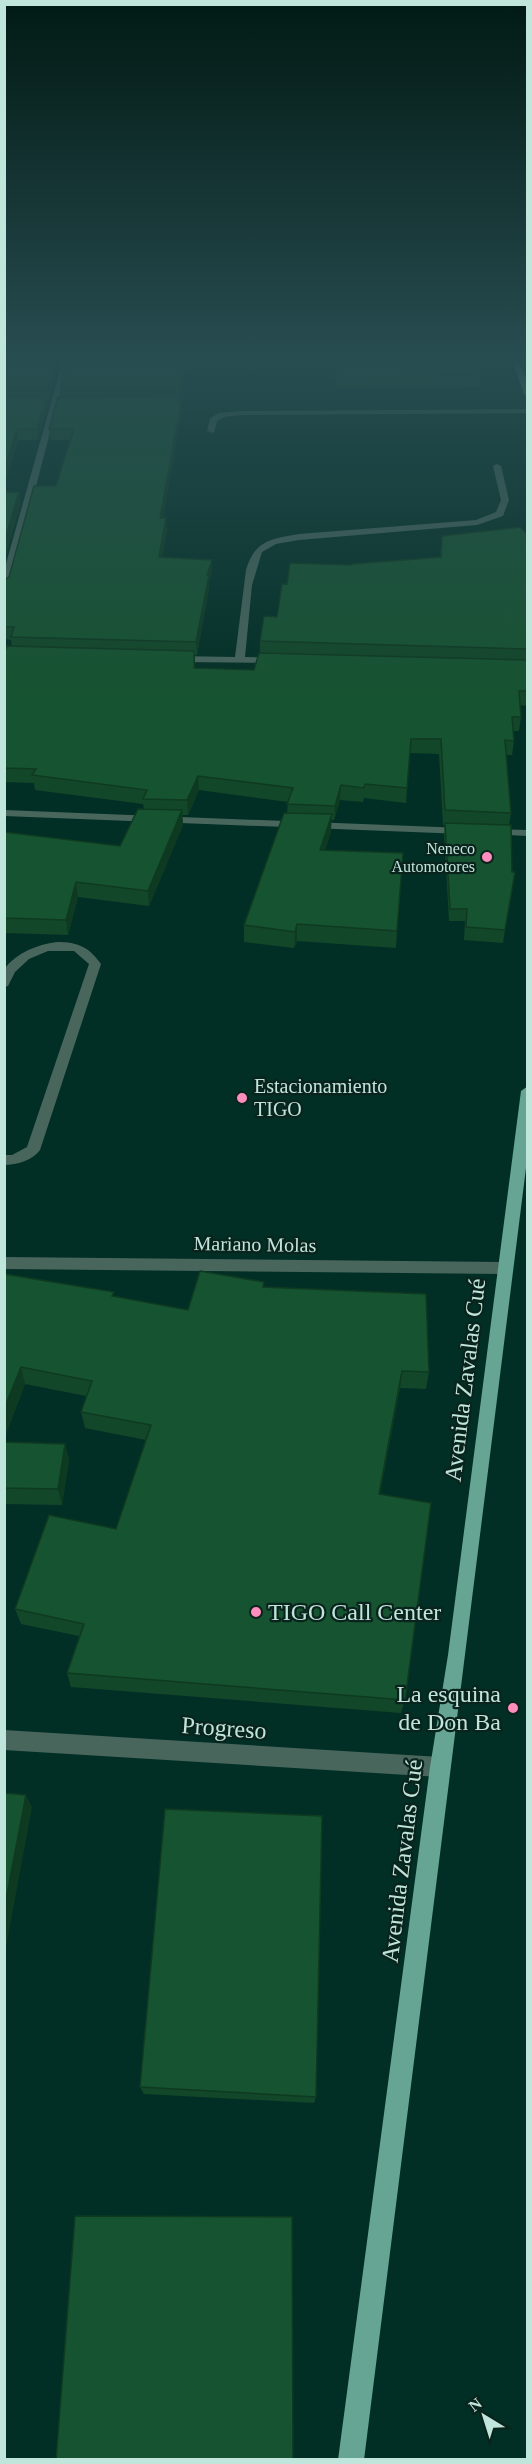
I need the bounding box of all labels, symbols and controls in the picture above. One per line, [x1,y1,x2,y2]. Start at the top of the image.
place label: Neneco Automotores [391,840,475,875]
marker: Neneco Automotores [480,850,494,864]
place label: Estacionamiento TIGO [254,1075,387,1120]
marker: Estacionamiento TIGO [235,1091,249,1105]
street label: Mariano Molas [193,1232,317,1256]
street label: Avenida Zavalas Cué [440,1277,490,1483]
place label: TIGO Call Center [268,1599,441,1625]
marker: TIGO Call Center [249,1605,263,1619]
place label: La esquina de Don Ba [396,1681,501,1735]
marker: La esquina de Don Ba [506,1701,520,1715]
street label: Progreso [181,1712,267,1744]
street label: Avenida Zavalas Cué [377,1758,427,1964]
north arrow [454,2386,514,2446]
text: N [465,2394,485,2415]

